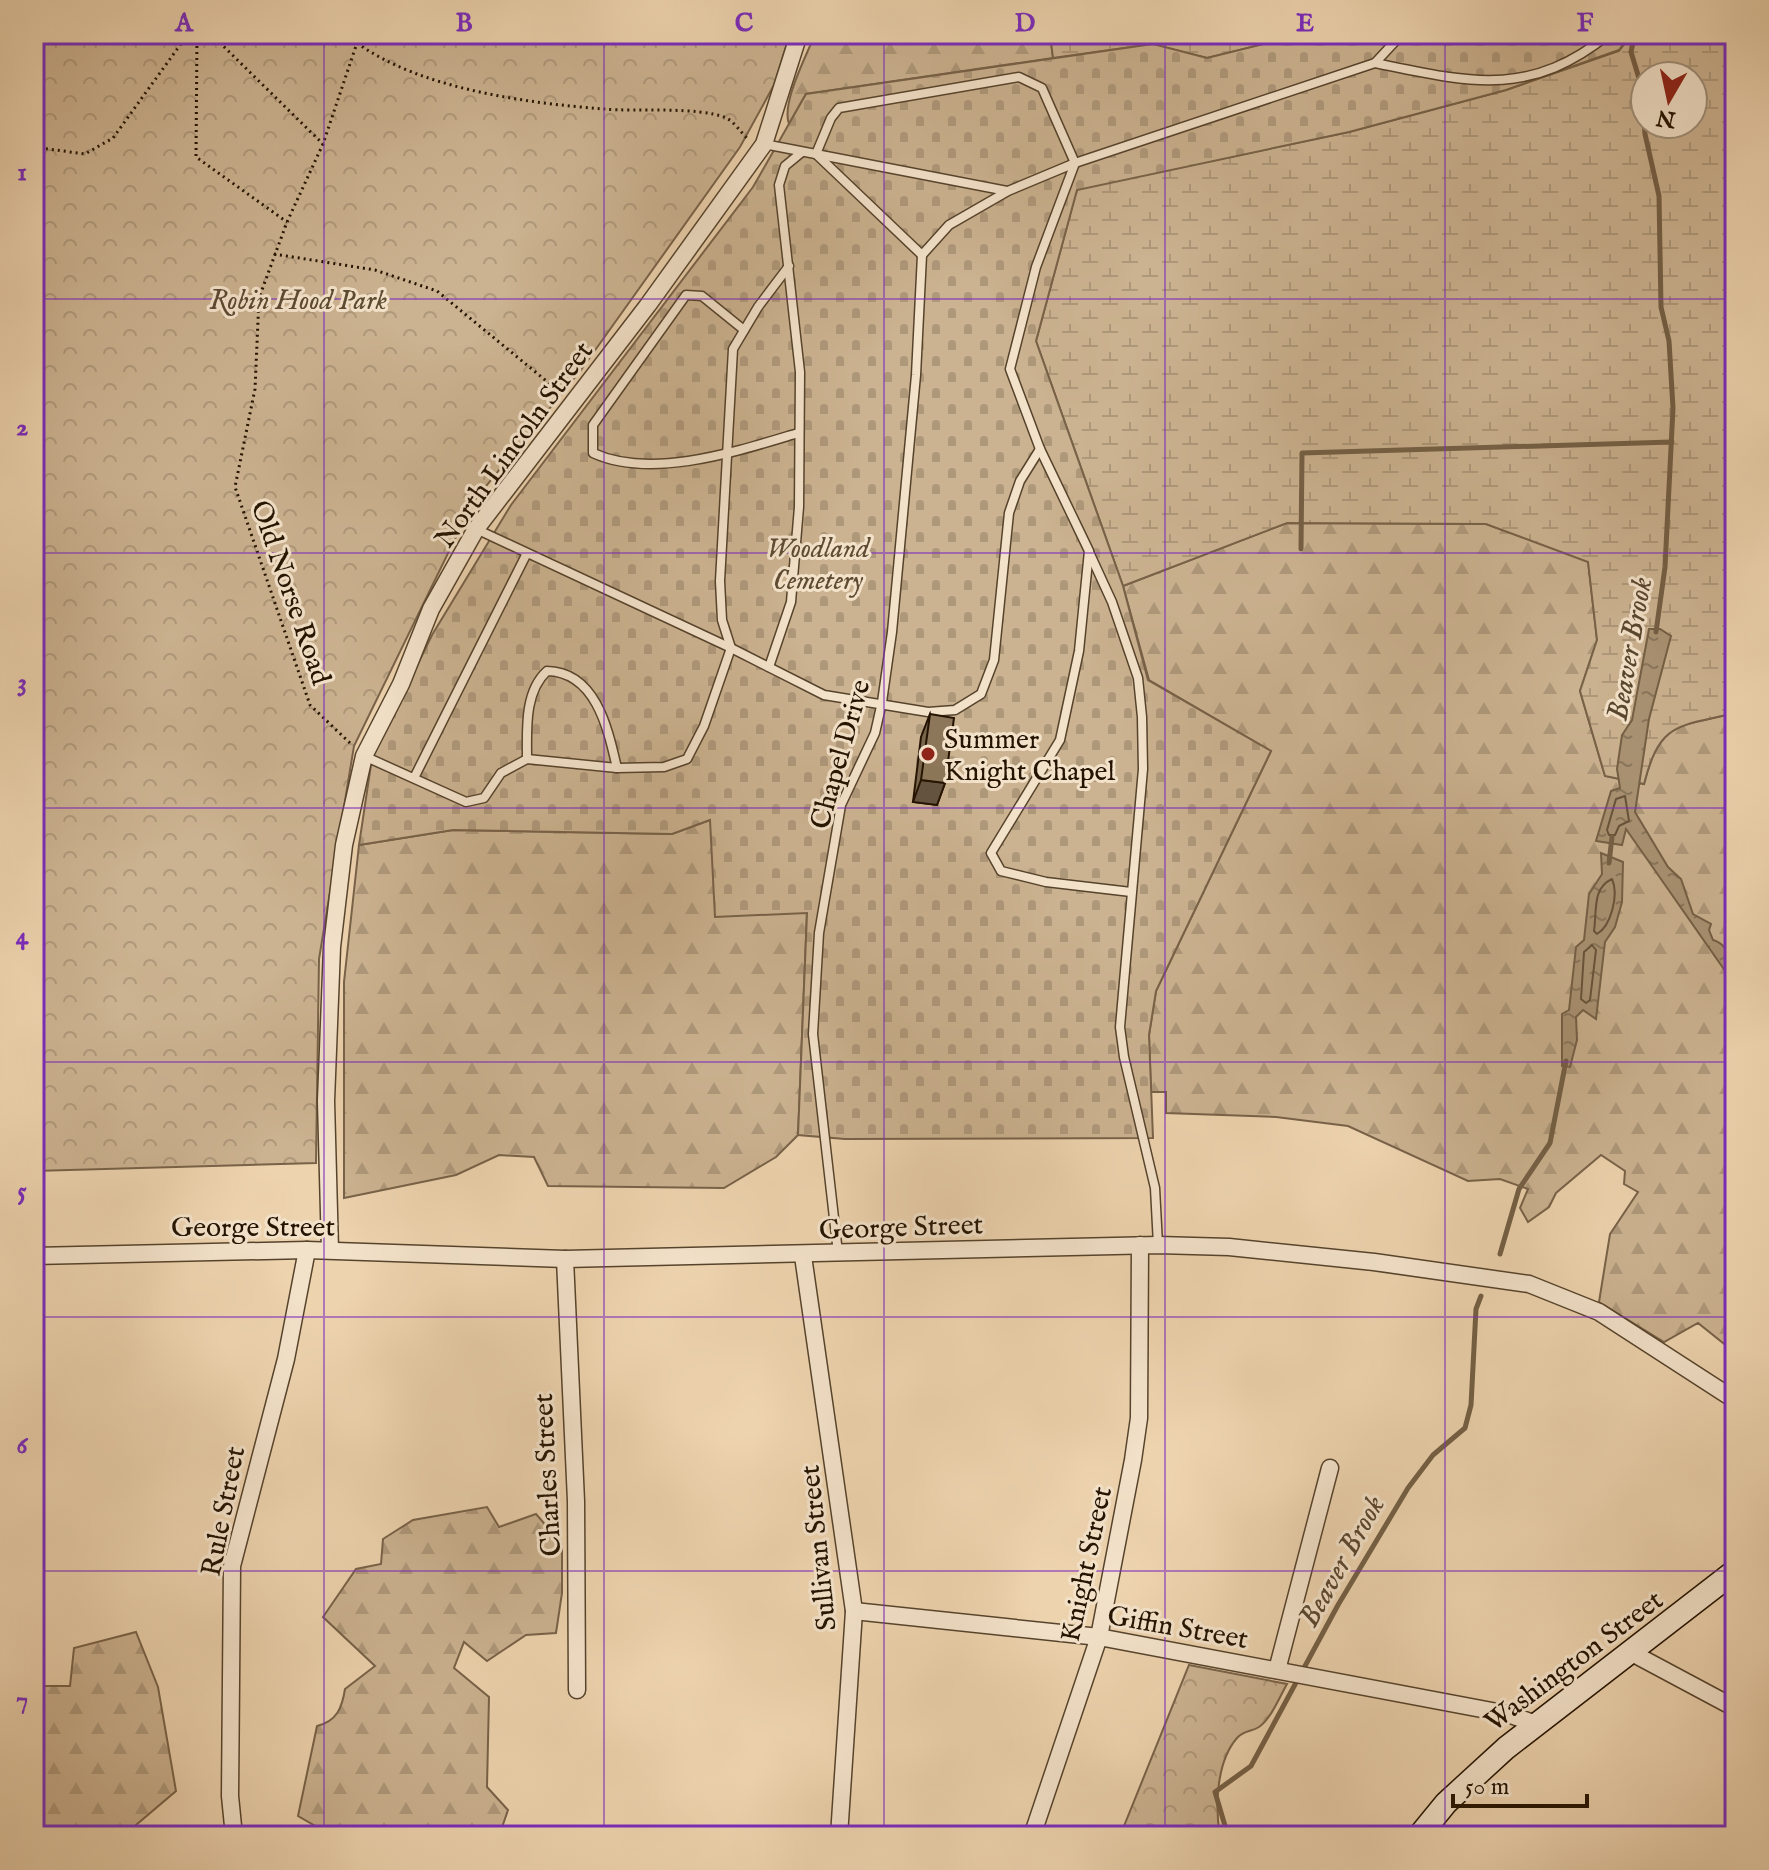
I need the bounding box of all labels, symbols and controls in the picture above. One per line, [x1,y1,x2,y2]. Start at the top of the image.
text: A [174,7,194,40]
text: B [455,7,473,40]
text: C [735,7,754,40]
text: D [1015,7,1036,40]
text: E [1296,7,1314,40]
text: F [1577,7,1594,40]
north arrow [1629,60,1709,140]
text: N [1655,102,1679,133]
text: 1 [17,156,27,189]
park label: Robin Hood Park [209,284,387,319]
street label: North Lincoln Street [428,335,602,556]
text: 2 [16,411,28,444]
street label: Old Norse Road [242,496,338,690]
park label: Woodland Cemetery [767,532,871,599]
water label: Beaver Brook [1600,575,1662,724]
text: 3 [17,666,27,699]
street label: Chapel Drive [803,676,879,834]
place label: Summer Knight Chapel [944,723,1115,790]
marker: Summer Knight Chapel [919,745,937,763]
text: 4 [16,920,30,953]
text: 5 [17,1175,27,1208]
street label: George Street [818,1208,984,1249]
street label: George Street [171,1211,335,1246]
street label: Charles Street [527,1392,570,1557]
text: 6 [17,1429,29,1462]
street label: Rule Street [195,1443,254,1579]
street label: Sullivan Street [793,1463,846,1632]
street label: Knight Street [1054,1483,1121,1645]
water label: Beaver Brook [1291,1489,1395,1635]
street label: Washington Street [1478,1583,1671,1741]
street label: Giffin Street [1104,1599,1251,1658]
text: 7 [16,1684,28,1717]
scale bar [1453,1758,1587,1808]
text: 50 m [1465,1772,1509,1803]

